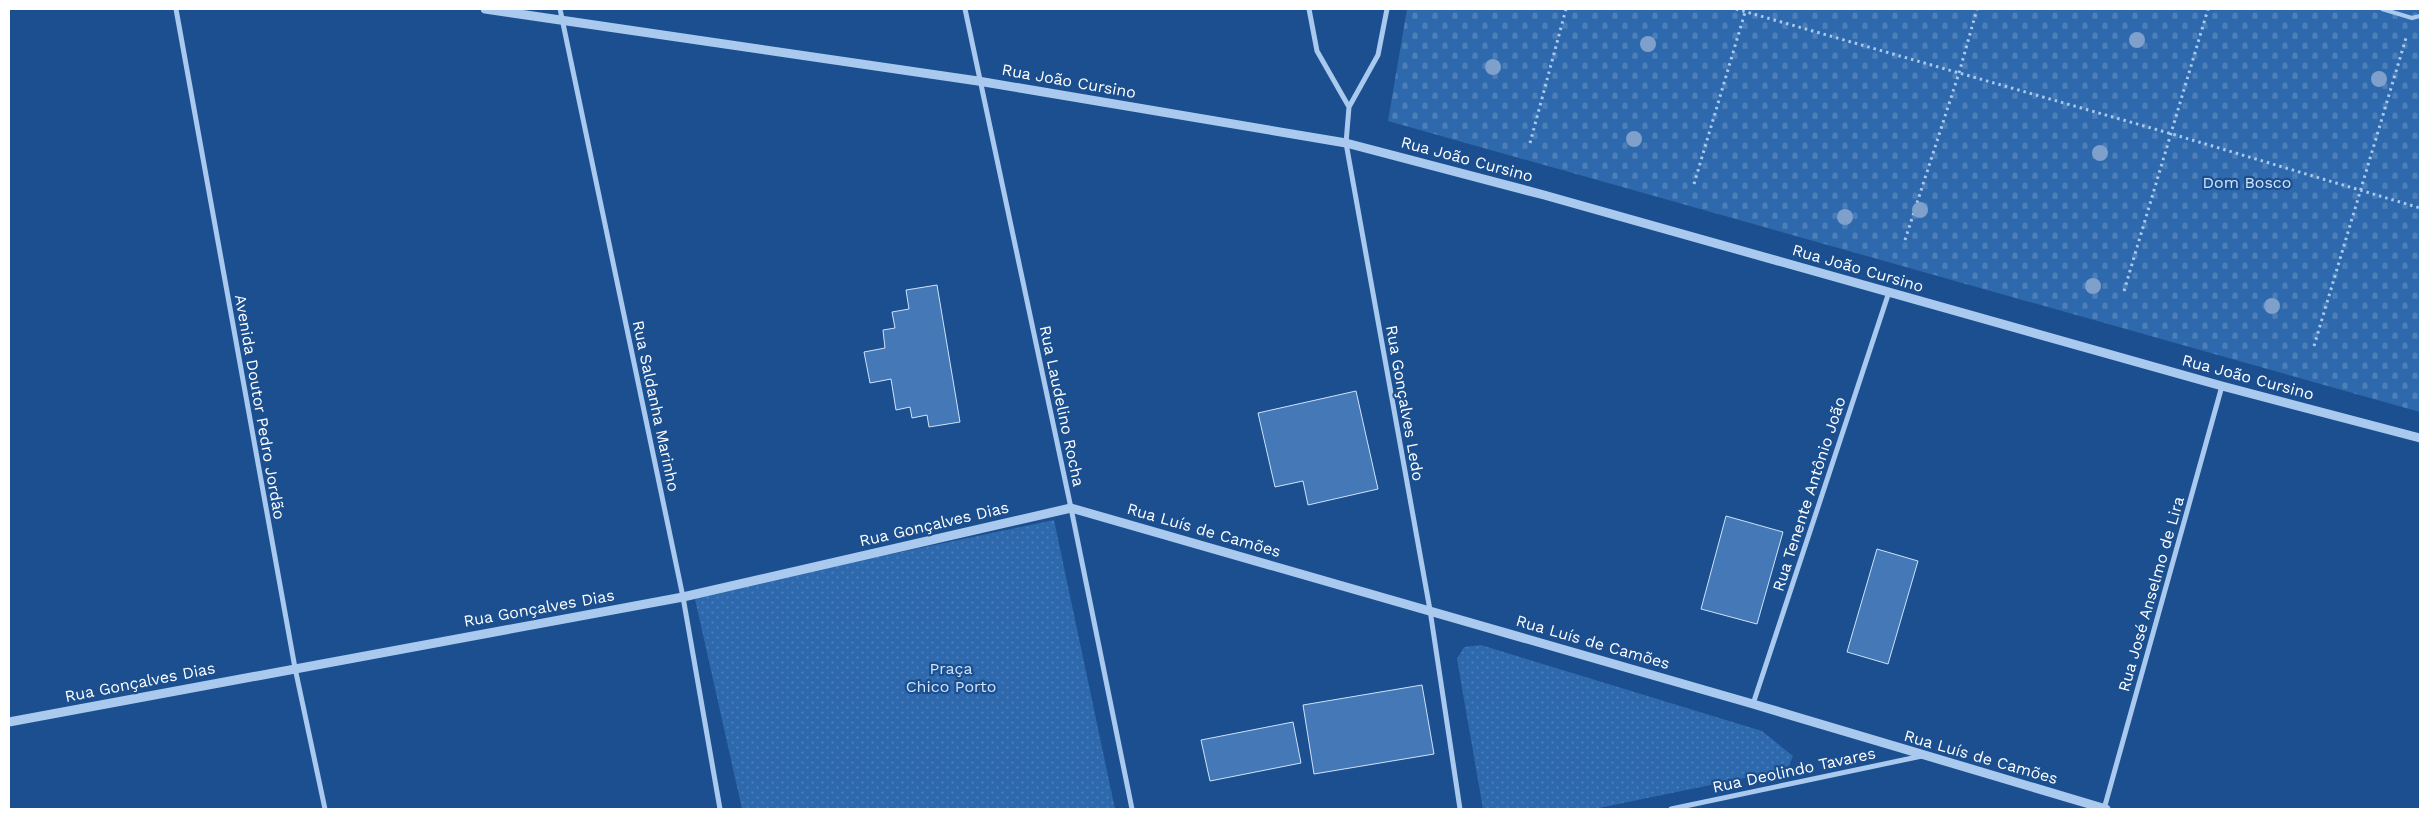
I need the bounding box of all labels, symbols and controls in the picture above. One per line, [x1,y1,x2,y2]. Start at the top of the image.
street label: Rua João Cursino [1000,60,1138,102]
street label: Rua João Cursino [1399,132,1535,186]
park label: Dom Bosco [2203,173,2291,192]
street label: Rua João Cursino [1790,240,1926,296]
street label: Avenida Doutor Pedro Jordão [231,293,289,521]
street label: Rua Saldanha Marinho [629,319,683,493]
street label: Rua Laudelino Rocha [1036,324,1088,488]
street label: Rua Gonçalves Ledo [1382,324,1428,482]
street label: Rua João Cursino [2180,350,2316,404]
street label: Rua Tenente Antônio João [1769,394,1849,594]
street label: Rua José Anselmo de Lira [2114,494,2188,694]
street label: Rua Gonçalves Dias [857,498,1011,550]
street label: Rua Luís de Camões [1125,499,1283,561]
street label: Rua Gonçalves Dias [462,585,616,631]
street label: Rua Luís de Camões [1514,611,1672,673]
street label: Rua Gonçalves Dias [63,658,217,706]
park label: Praça Chico Porto [906,659,996,696]
street label: Rua Luís de Camões [1902,726,2060,788]
street label: Rua Deolindo Tavares [1711,743,1877,797]

